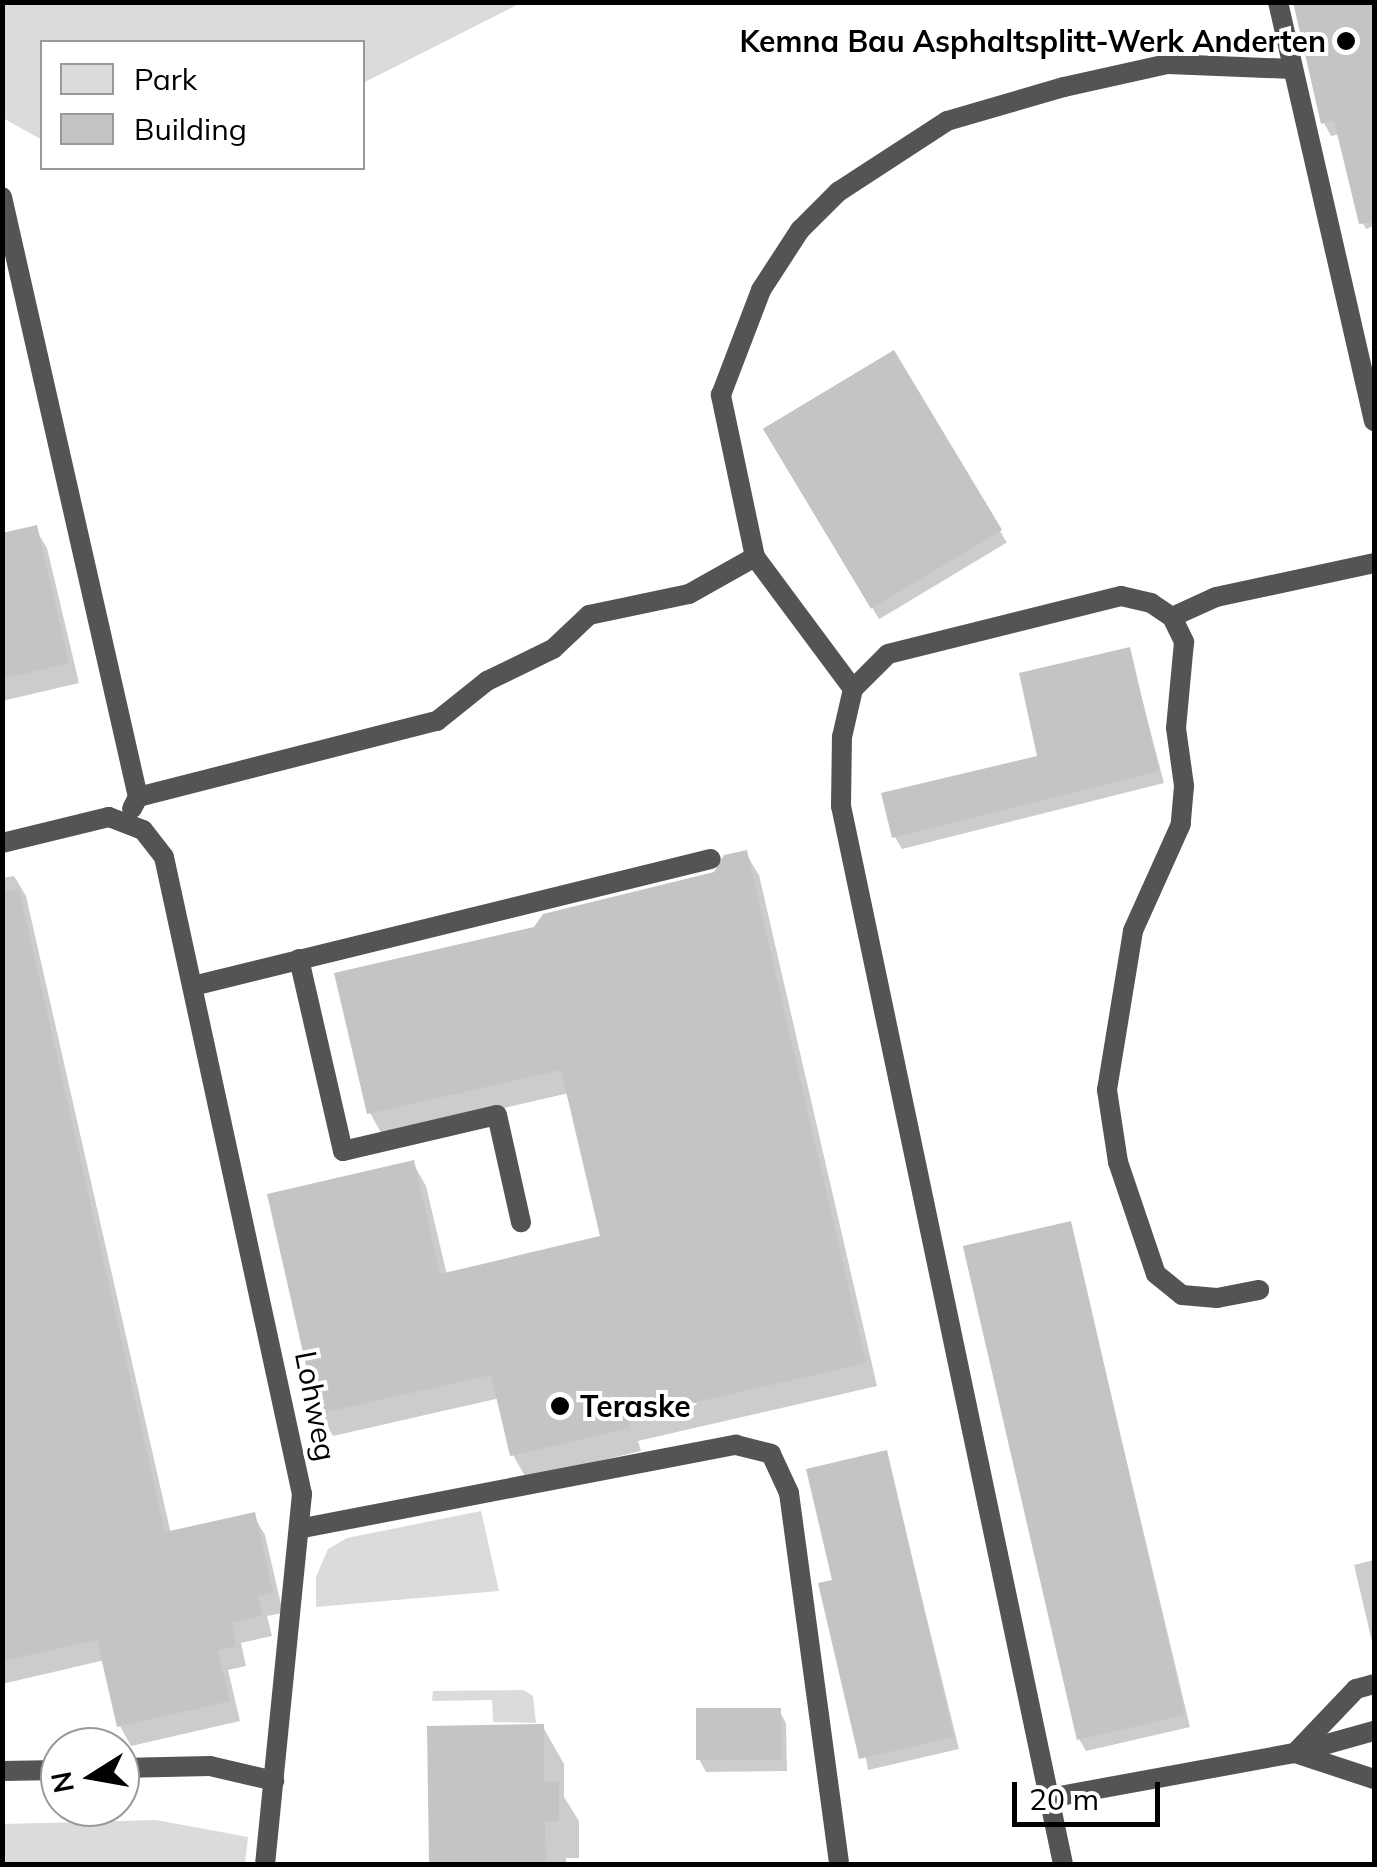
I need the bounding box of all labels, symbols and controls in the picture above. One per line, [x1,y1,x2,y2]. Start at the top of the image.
place label: Kemna Bau Asphaltsplitt-Werk Anderten [739,23,1326,59]
marker: Kemna Bau Asphaltsplitt-Werk Anderten [1335,30,1357,52]
legend [40,40,365,170]
text: Park [134,60,197,98]
text: Building [134,110,247,148]
street label: Lohweg [288,1348,344,1464]
place label: Teraske [580,1388,691,1424]
marker: Teraske [549,1395,571,1417]
north arrow [40,1727,140,1827]
scale bar [1017,1762,1164,1824]
text: N [43,1769,81,1796]
text: 20 m [1029,1780,1099,1818]

